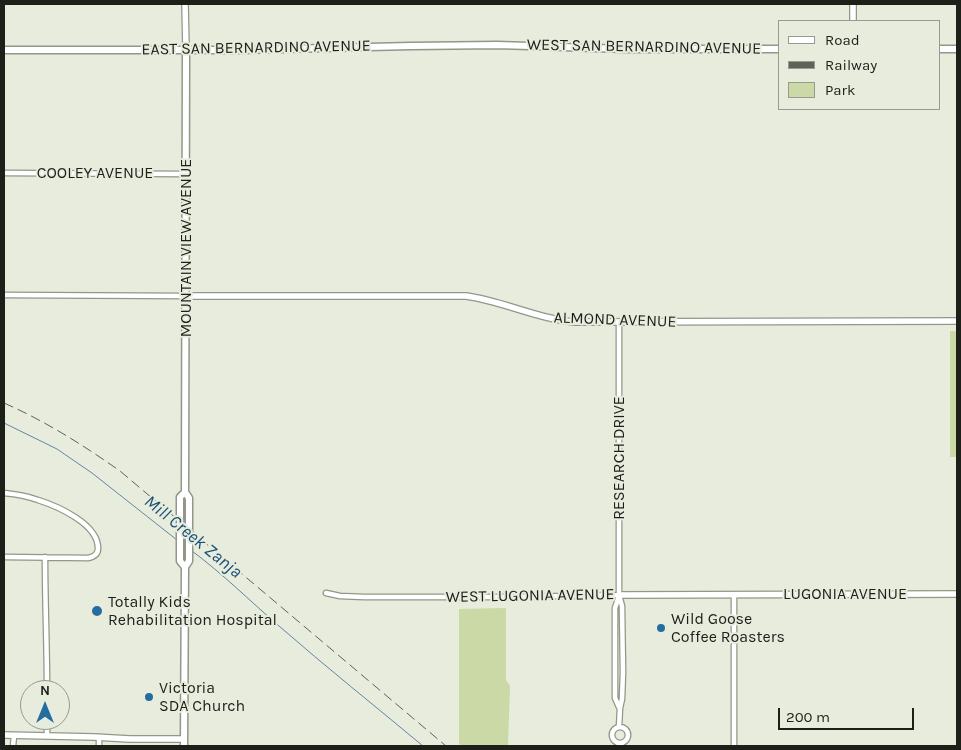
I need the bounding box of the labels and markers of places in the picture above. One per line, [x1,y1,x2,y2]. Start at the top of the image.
place label: Totally Kids Rehabilitation Hospital [108,592,277,630]
marker: Totally Kids Rehabilitation Hospital [90,604,104,618]
place label: Wild Goose Coffee Roasters [671,609,785,647]
marker: Wild Goose Coffee Roasters [655,622,667,634]
place label: Victoria SDA Church [159,678,245,716]
marker: Victoria SDA Church [143,691,155,703]

